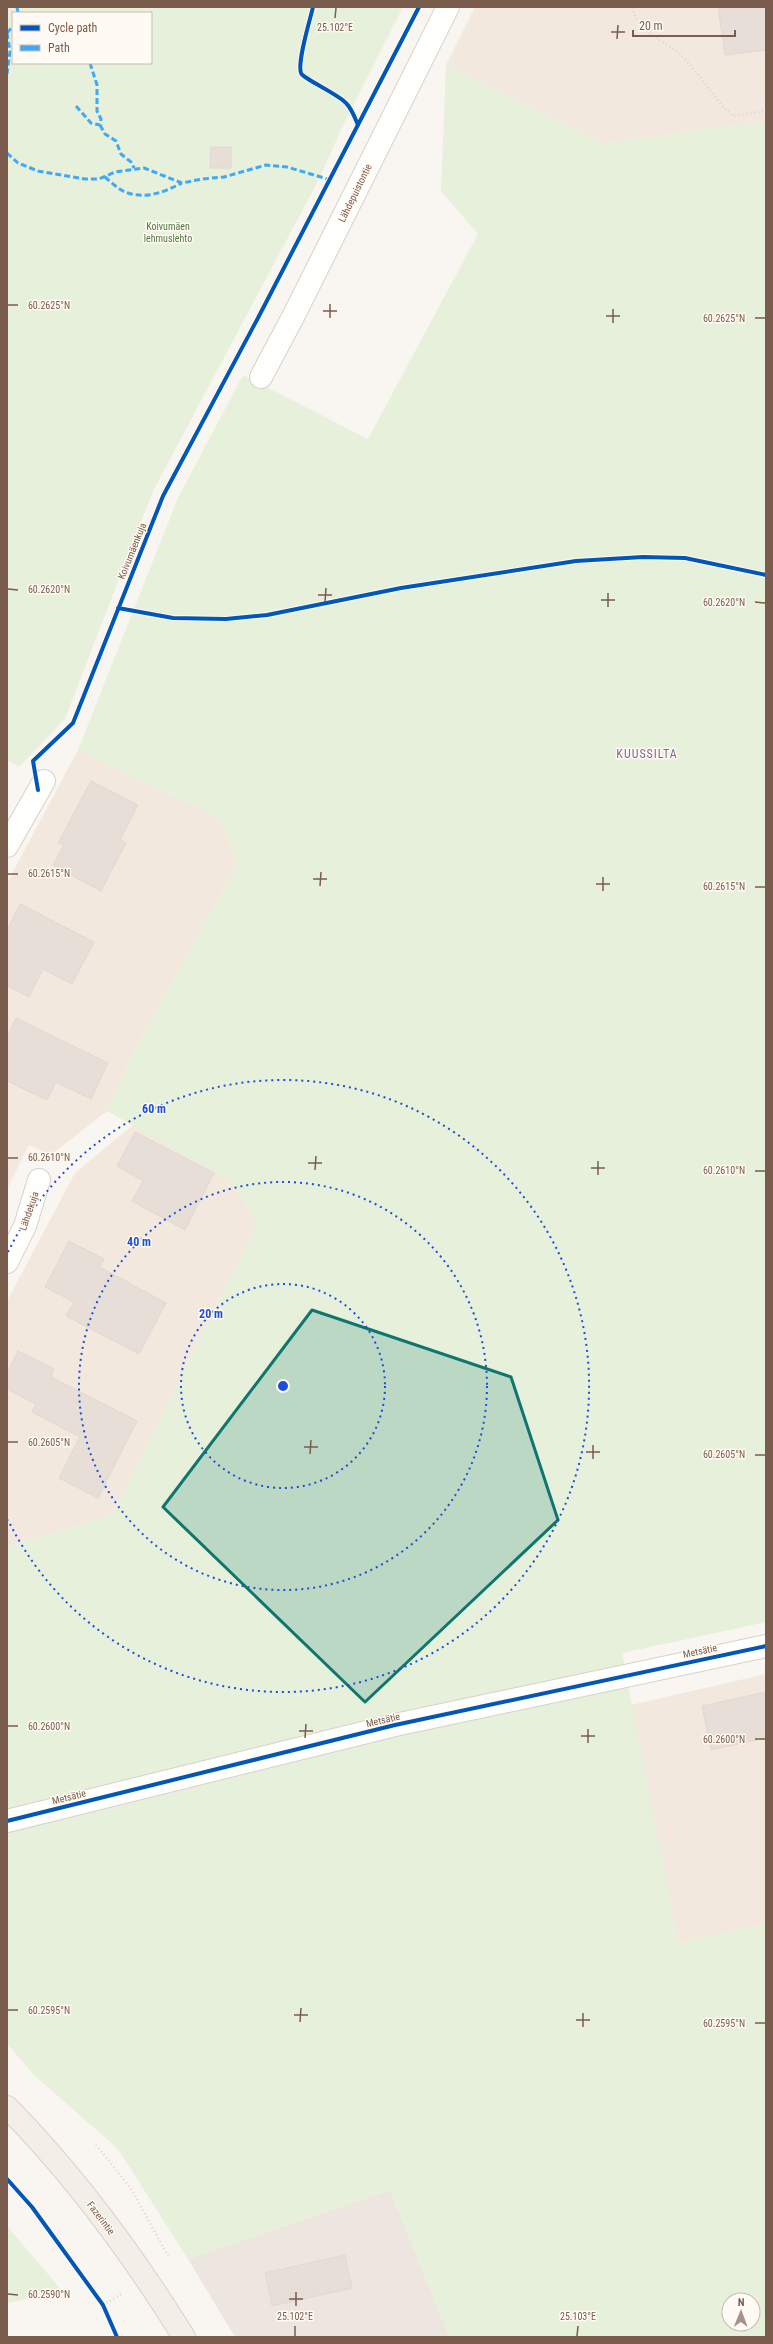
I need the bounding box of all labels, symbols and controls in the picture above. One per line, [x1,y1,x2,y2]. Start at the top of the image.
legend [12,12,152,64]
scale bar [633,12,735,38]
text: 20 m [639,19,663,33]
text: Cycle path [48,21,98,35]
text: 25.102°E [317,22,353,33]
text: Path [48,41,70,55]
street label: Lähdepuistontie [336,162,374,224]
park label: Koivumäen lehmuslehto [144,221,192,244]
text: 60.2625°N [28,300,70,311]
text: 60.2625°N [703,313,745,324]
street label: Koivumäenkuja [116,521,148,581]
text: 60.2620°N [28,584,70,595]
text: 60.2620°N [703,597,745,608]
district label: KUUSSILTA [616,747,678,761]
text: 60.2615°N [28,868,70,879]
text: 60.2615°N [703,881,745,892]
text: 60 m [142,1102,166,1116]
text: 60.2610°N [28,1152,70,1163]
text: 60.2610°N [703,1165,745,1176]
street label: Lähdekuja [17,1190,41,1232]
text: 40 m [127,1235,151,1249]
text: 20 m [199,1307,223,1321]
centre of rings [276,1379,290,1393]
text: 60.2605°N [28,1437,70,1448]
text: 60.2605°N [703,1449,745,1460]
street label: Metsätie [682,1642,718,1660]
street label: Metsätie [365,1711,401,1729]
text: 60.2600°N [28,1721,70,1732]
text: 60.2600°N [703,1734,745,1745]
street label: Metsätie [51,1787,87,1807]
text: 60.2595°N [28,2005,70,2016]
text: 60.2595°N [703,2018,745,2029]
street label: Fazerintie [85,2199,117,2237]
text: 60.2590°N [28,2289,70,2300]
north arrow [721,2292,761,2332]
text: N [738,2296,745,2309]
text: 25.102°E [277,2311,313,2322]
text: 25.103°E [560,2311,596,2322]

